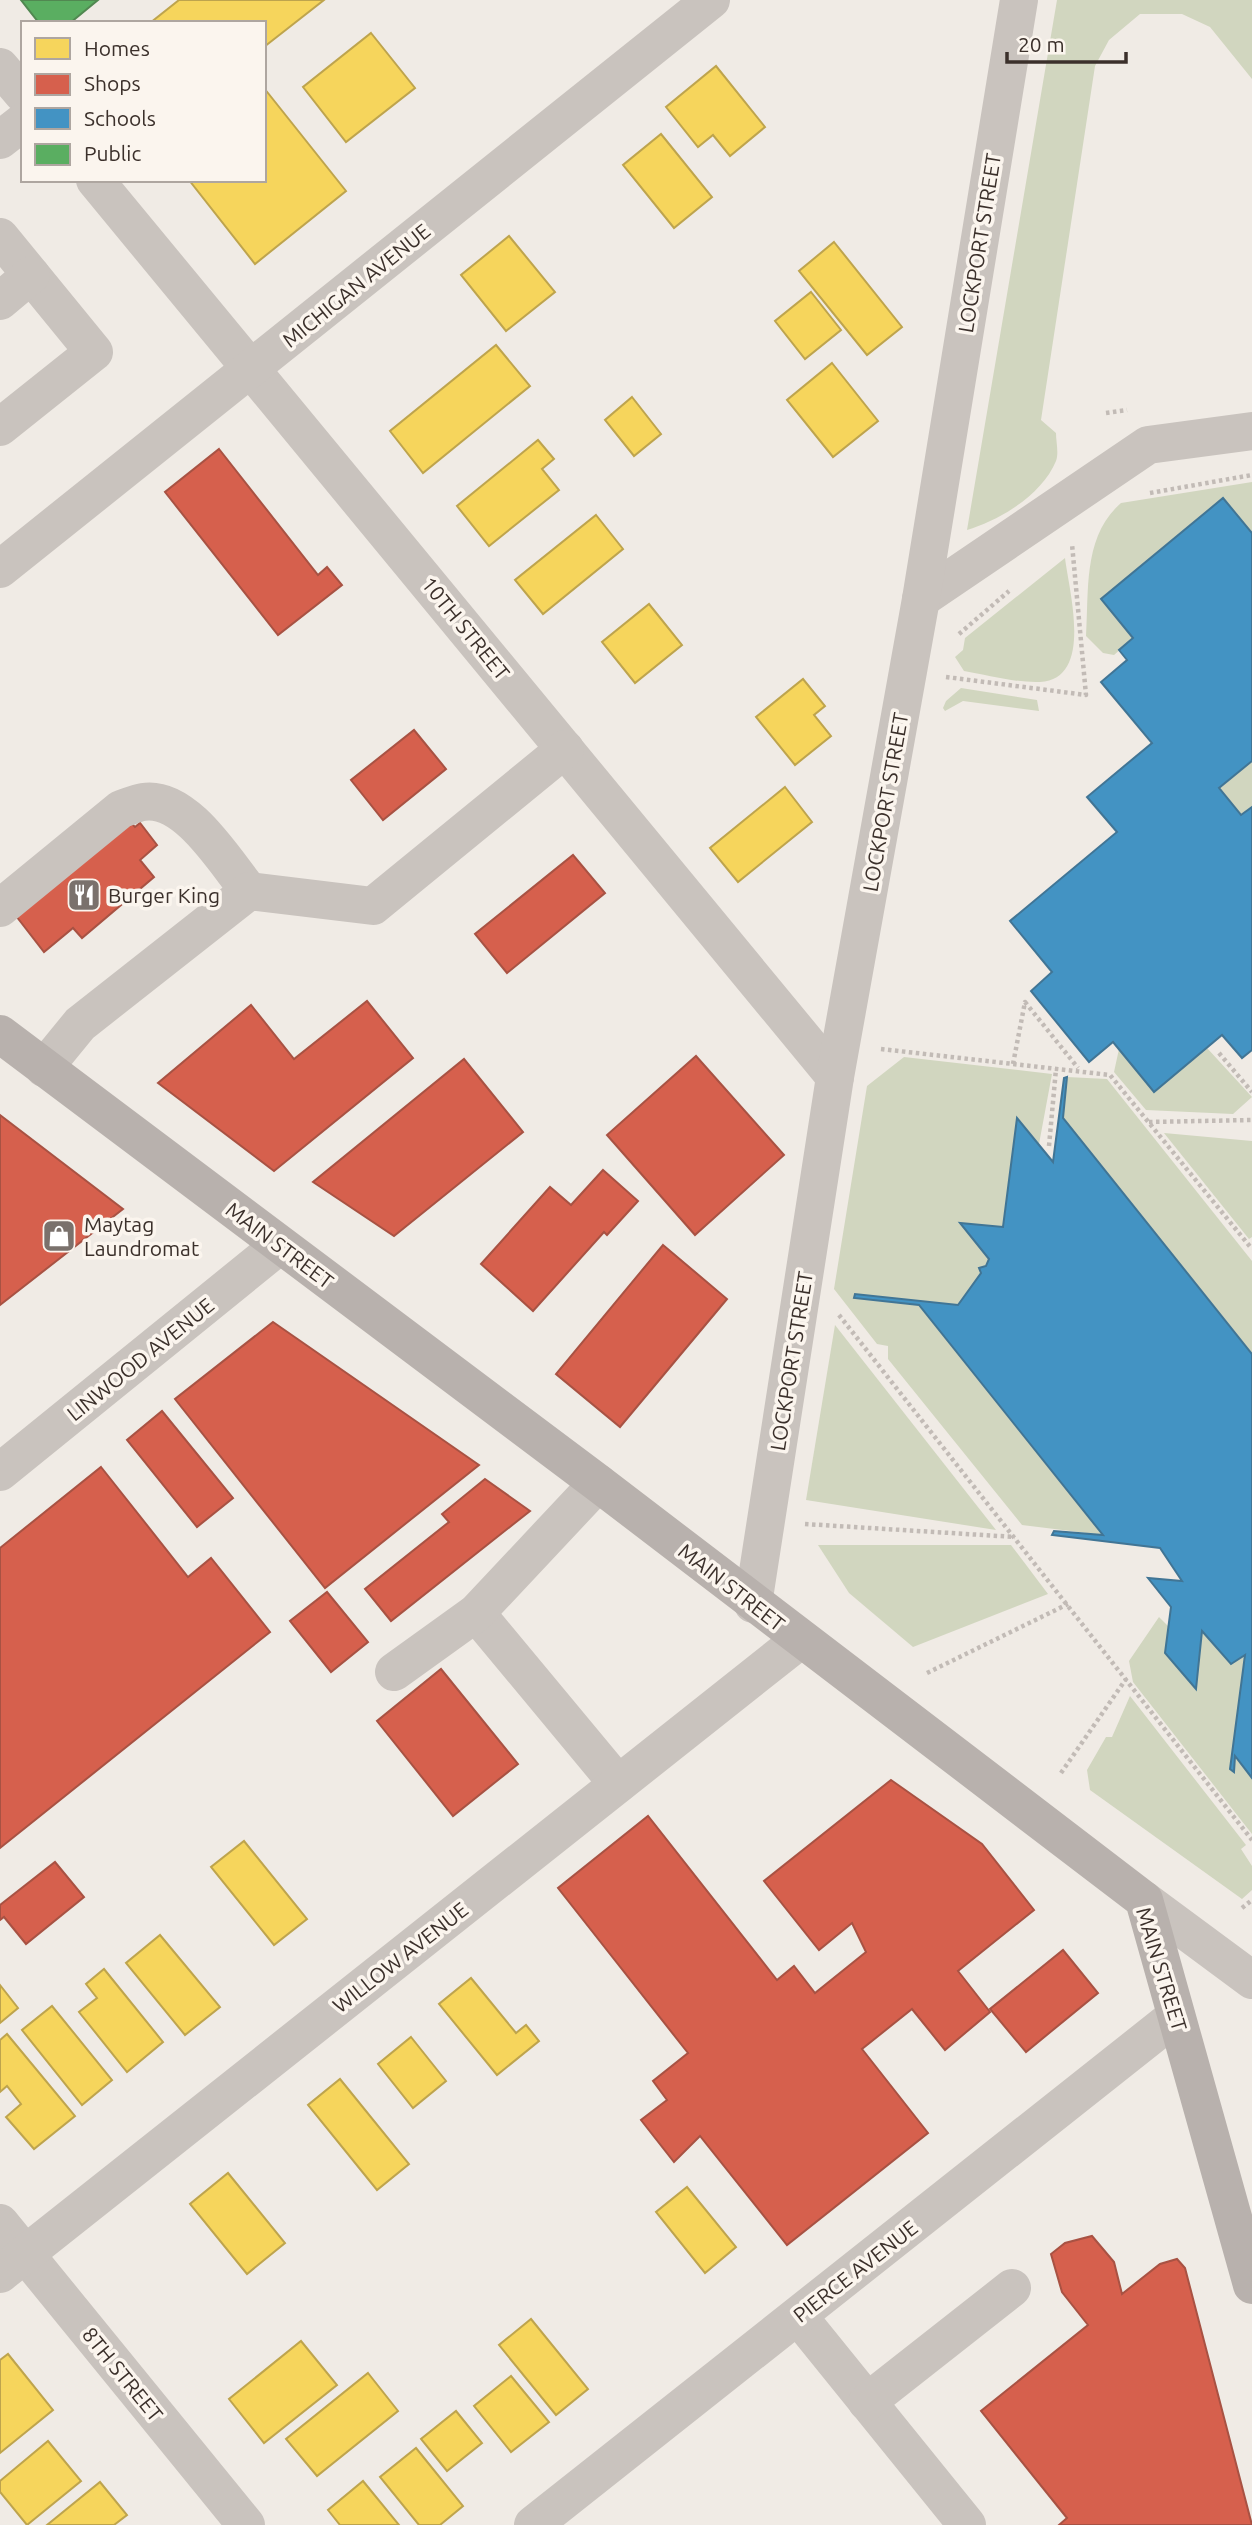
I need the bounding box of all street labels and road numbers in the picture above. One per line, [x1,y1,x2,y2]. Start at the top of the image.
street label: LOCKPORT STREET [953,151,1005,334]
street label: MICHIGAN AVENUE [277,218,435,352]
street label: 10TH STREET [417,572,515,685]
street label: LOCKPORT STREET [857,710,913,893]
street label: MAIN STREET [222,1197,339,1293]
street label: LOCKPORT STREET [765,1269,817,1452]
street label: LINWOOD AVENUE [62,1293,218,1425]
street label: MAIN STREET [674,1538,790,1636]
street label: WILLOW AVENUE [328,1897,472,2017]
street label: MAIN STREET [1132,1904,1192,2034]
street label: PIERCE AVENUE [788,2215,922,2327]
street label: 8TH STREET [78,2322,168,2426]

